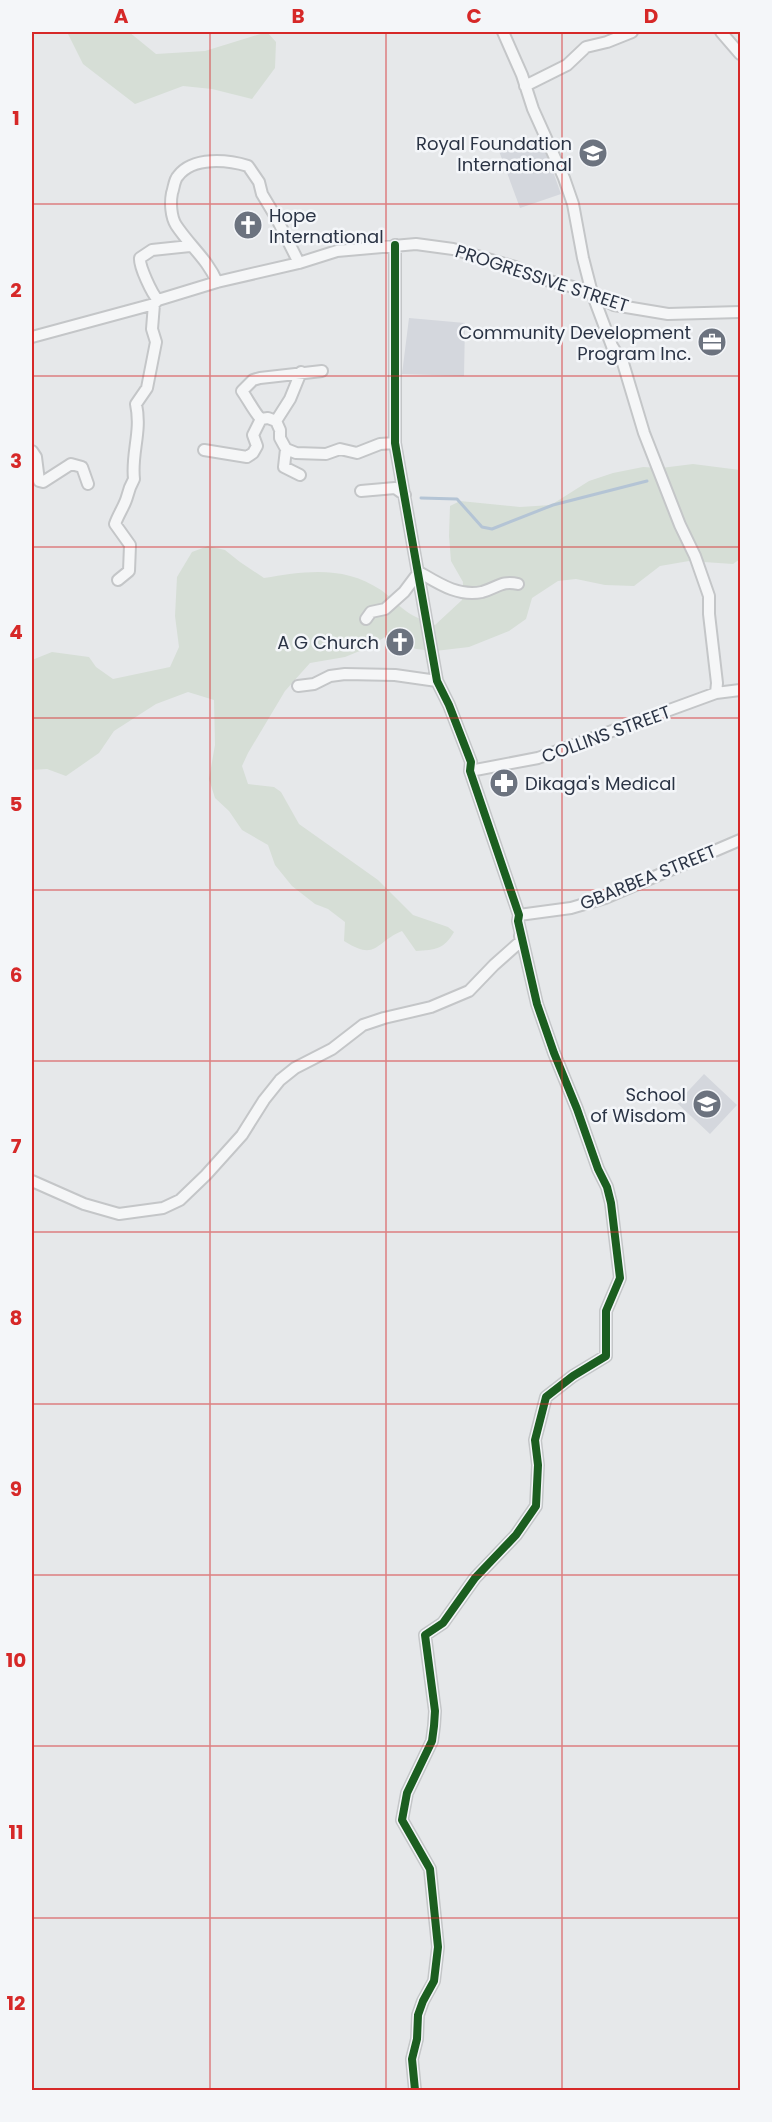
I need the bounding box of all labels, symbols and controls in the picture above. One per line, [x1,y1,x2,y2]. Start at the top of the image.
text: A [114,2,129,30]
text: B [291,2,305,30]
text: C [466,2,482,30]
text: D [644,2,658,30]
text: 1 [12,104,20,132]
place label: Royal Foundation International [416,131,572,177]
school or university icon: Royal Foundation International [577,137,609,169]
place label: Hope International [269,203,384,249]
church icon: Hope International [232,209,264,241]
street label: PROGRESSIVE STREET [452,238,632,318]
text: 2 [10,276,22,304]
place label: Community Development Program Inc. [459,320,691,366]
office icon: Community Development Program Inc. [696,326,728,358]
text: 3 [10,447,22,475]
text: 4 [9,618,23,646]
church icon: A G Church [384,626,416,658]
place label: A G Church [277,630,379,655]
street label: COLLINS STREET [538,699,674,769]
pharmacy icon: Dikaga's Medical [488,767,520,799]
place label: Dikaga's Medical [525,771,676,796]
text: 5 [10,790,23,818]
street label: GBARBEA STREET [576,838,720,916]
text: 6 [10,961,22,989]
place label: School of Wisdom [590,1082,686,1128]
school or university icon: School of Wisdom [691,1088,723,1120]
text: 7 [11,1132,22,1160]
text: 8 [10,1304,22,1332]
text: 9 [10,1475,22,1503]
text: 10 [6,1646,26,1674]
text: 11 [8,1818,24,1846]
text: 12 [7,1989,25,2017]

